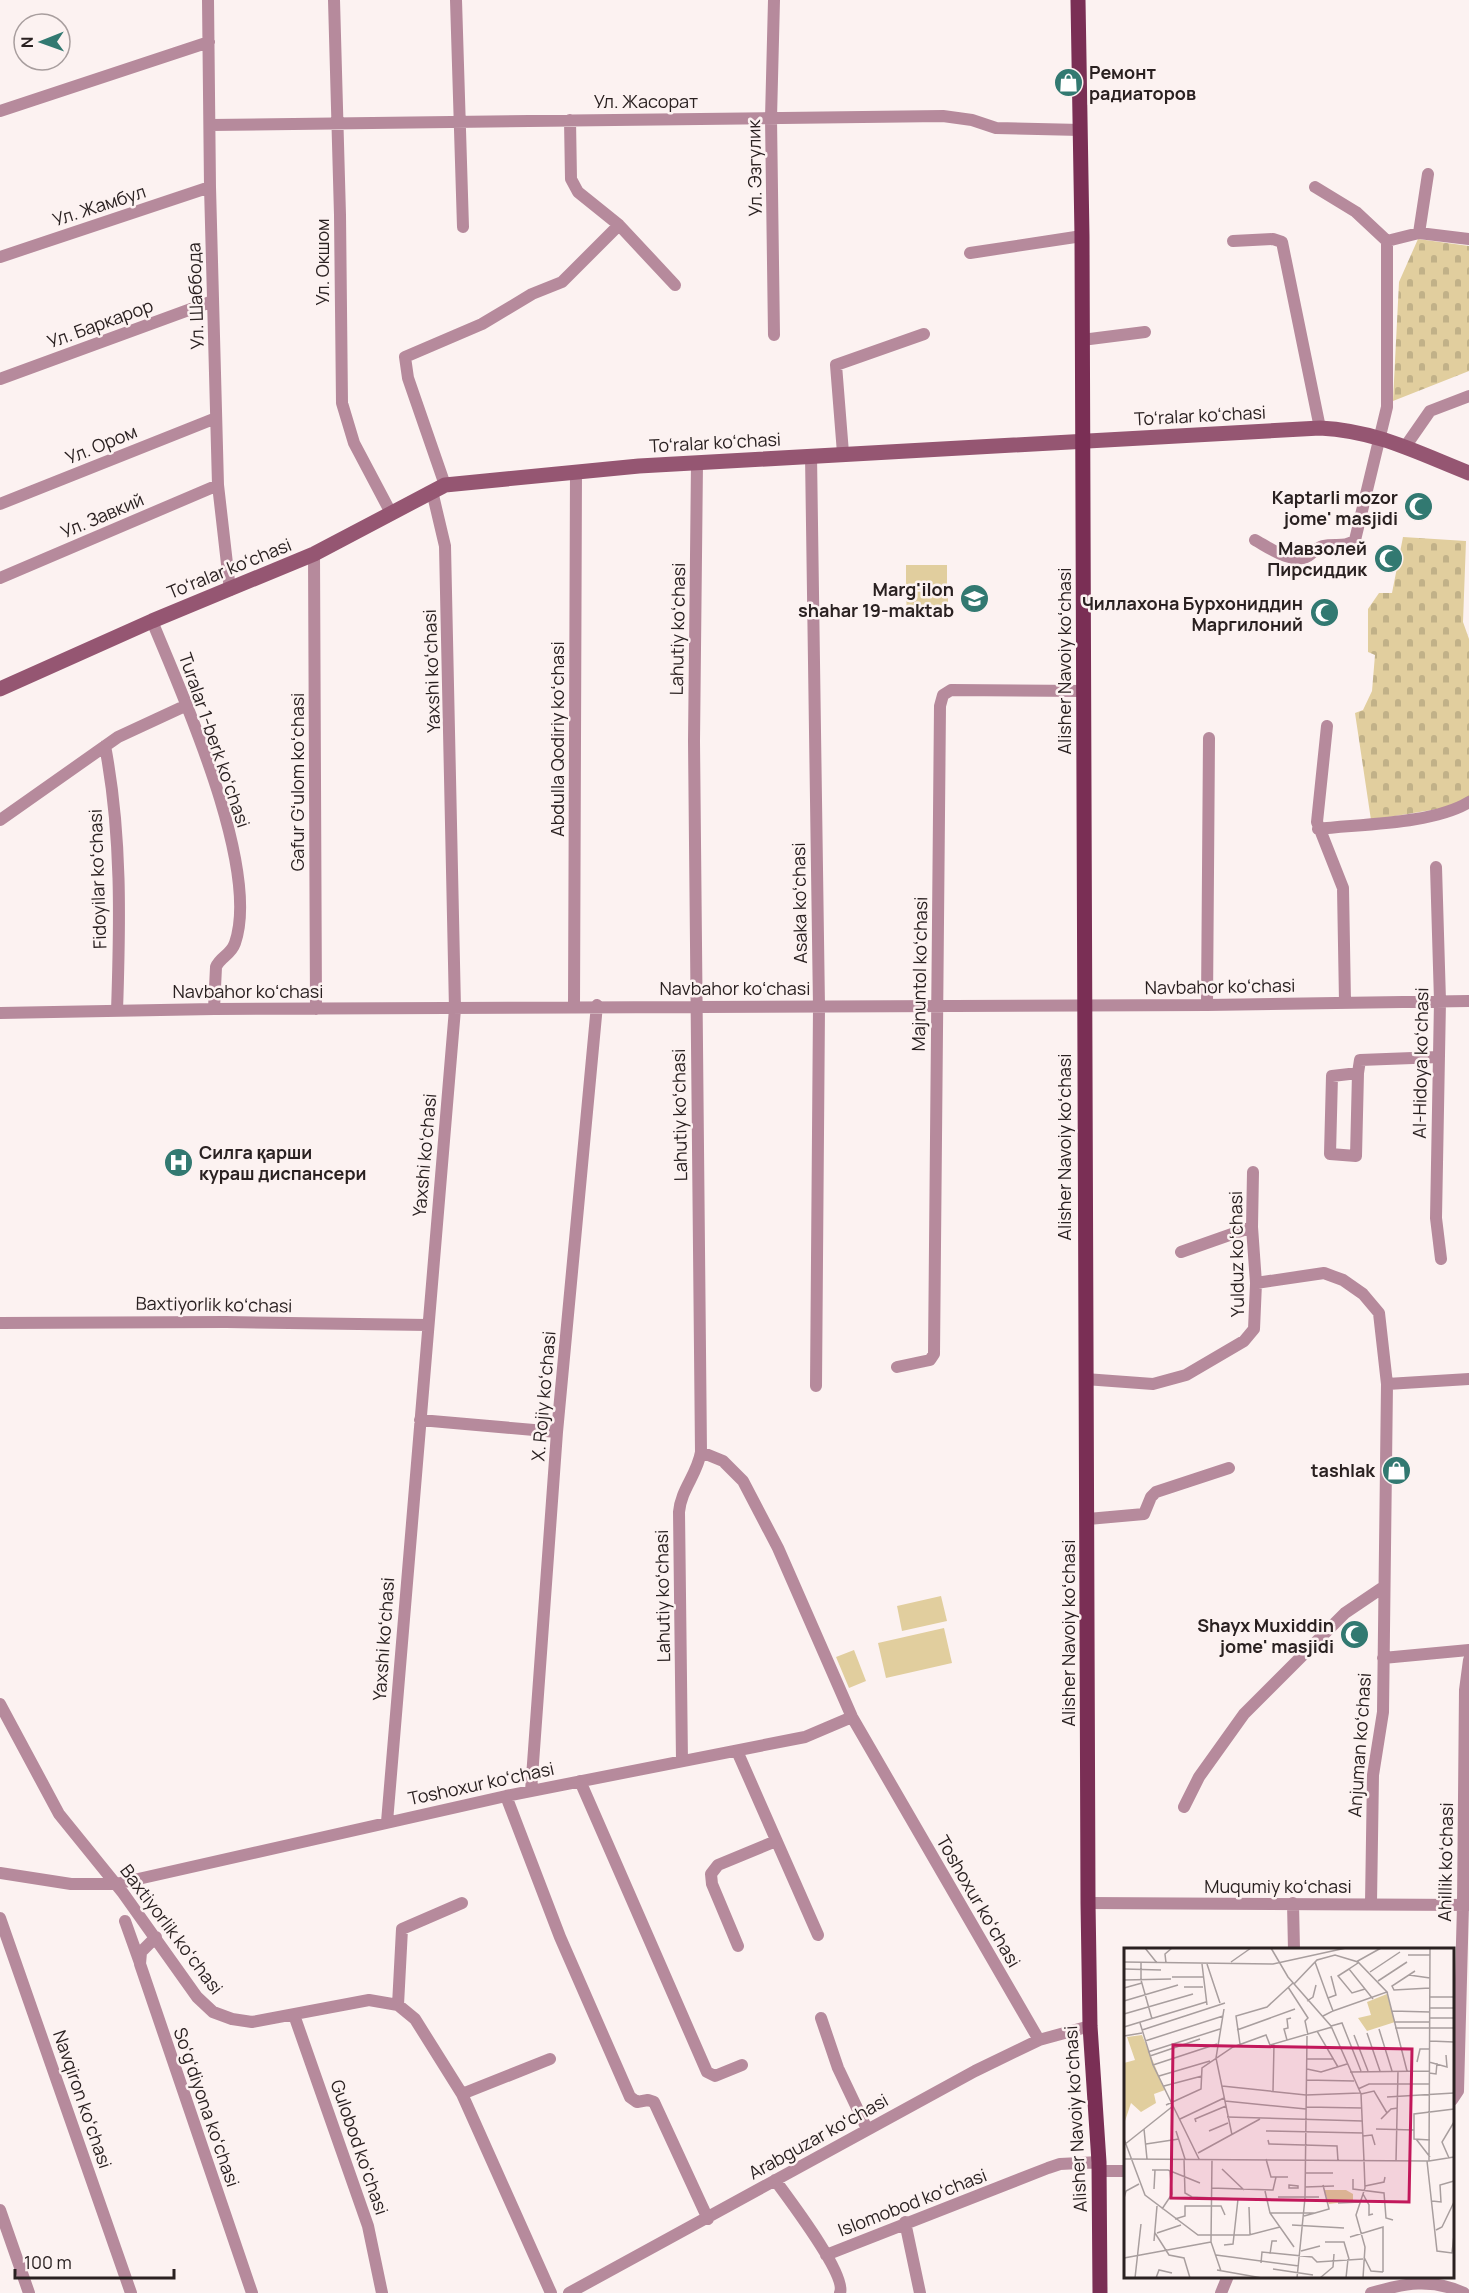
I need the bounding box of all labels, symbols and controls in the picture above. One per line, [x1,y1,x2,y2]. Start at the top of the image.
north arrow [12,12,72,72]
text: N [16,36,38,48]
place label: Ремонт радиаторов [1089,60,1196,105]
shop icon: Ремонт радиаторов [1052,66,1084,98]
street label: Ул. Жасорат [594,89,698,113]
street label: Ул. Эзгулик [741,118,767,217]
street label: Ул. Жамбул [49,179,149,231]
street label: Ул. Окшом [310,219,334,306]
street label: Ул. Шаббода [181,242,209,350]
street label: Ул. Баркарор [44,293,156,353]
street label: Toʻralar koʻchasi [1133,400,1267,430]
street label: Ул. Ором [62,419,140,469]
street label: Toʻralar koʻchasi [648,427,782,457]
place label: Kaptarli mozor jome' masjidi [1272,485,1398,530]
street label: Ул. Завкий [57,487,147,543]
mosque icon: Kaptarli mozor jome' masjidi [1403,491,1435,523]
street label: Toʻralar koʻchasi [163,532,295,604]
place label: Мавзолей Пирсиддик [1267,536,1368,581]
mosque icon: Мавзолей Пирсиддик [1372,542,1404,574]
street label: Lahutiy koʻchasi [664,562,690,696]
street label: Alisher Navoiy koʻchasi [1052,568,1076,754]
place label: Marg'ilon shahar 19-maktab [798,577,954,622]
school or university icon: Marg'ilon shahar 19-maktab [959,583,991,615]
place label: Чиллахона Бурхониддин Маргилоний [1082,591,1303,636]
mosque icon: Чиллахона Бурхониддин Маргилоний [1308,597,1340,629]
street label: Yaxshi koʻchasi [417,609,445,733]
street label: Abdulla Qodiriy koʻchasi [545,641,569,837]
street label: Turalar 1-berk koʻchasi [174,649,256,831]
street label: Gafur Gʻulom koʻchasi [285,693,309,871]
street label: Fidoyilar koʻchasi [83,809,111,949]
street label: Asaka koʻchasi [786,842,812,964]
street label: Majnuntol koʻchasi [906,896,932,1052]
street label: Navbahor koʻchasi [1144,973,1296,999]
street label: Navbahor koʻchasi [660,976,810,1000]
street label: Navbahor koʻchasi [173,979,323,1003]
street label: Al-Hidoya koʻchasi [1407,987,1433,1139]
street label: Lahutiy koʻchasi [666,1048,692,1182]
street label: Alisher Navoiy koʻchasi [1052,1054,1076,1240]
street label: Yaxshi koʻchasi [407,1092,441,1218]
place label: Силга қарши кураш диспансери [199,1140,367,1185]
hospital icon: Силга қарши кураш диспансери [162,1146,194,1178]
street label: Yulduz koʻchasi [1223,1191,1249,1317]
street label: Baxtiyorlik koʻchasi [135,1291,293,1317]
street label: X. Rojiy koʻchasi [525,1330,561,1462]
shop icon: tashlak [1380,1454,1412,1486]
place label: tashlak [1311,1458,1376,1482]
street label: Lahutiy koʻchasi [649,1529,675,1663]
street label: Alisher Navoiy koʻchasi [1056,1540,1080,1726]
street label: Yaxshi koʻchasi [367,1576,399,1702]
place label: Shayx Muxiddin jome' masjidi [1197,1613,1334,1658]
mosque icon: Shayx Muxiddin jome' masjidi [1339,1619,1371,1651]
street label: Anjuman koʻchasi [1342,1672,1376,1818]
street label: Toshoxur koʻchasi [406,1756,556,1810]
street label: Ahillik koʻchasi [1432,1802,1458,1922]
street label: Toshoxur koʻchasi [931,1831,1027,1971]
street label: Baxtiyorlik koʻchasi [115,1859,229,1999]
street label: Muqumiy koʻchasi [1204,1874,1352,1898]
inset map [1124,1948,1454,2278]
street label: Soʻgʻdiyona koʻchasi [168,2024,246,2190]
street label: Alisher Navoiy koʻchasi [1058,2025,1092,2213]
street label: Navqiron koʻchasi [48,2027,118,2171]
street label: Gulobod koʻchasi [326,2076,394,2218]
street label: Arabguzar koʻchasi [744,2088,892,2184]
street label: Islomobod koʻchasi [834,2163,990,2241]
scale bar [15,2242,174,2280]
text: 100 m [24,2250,72,2274]

